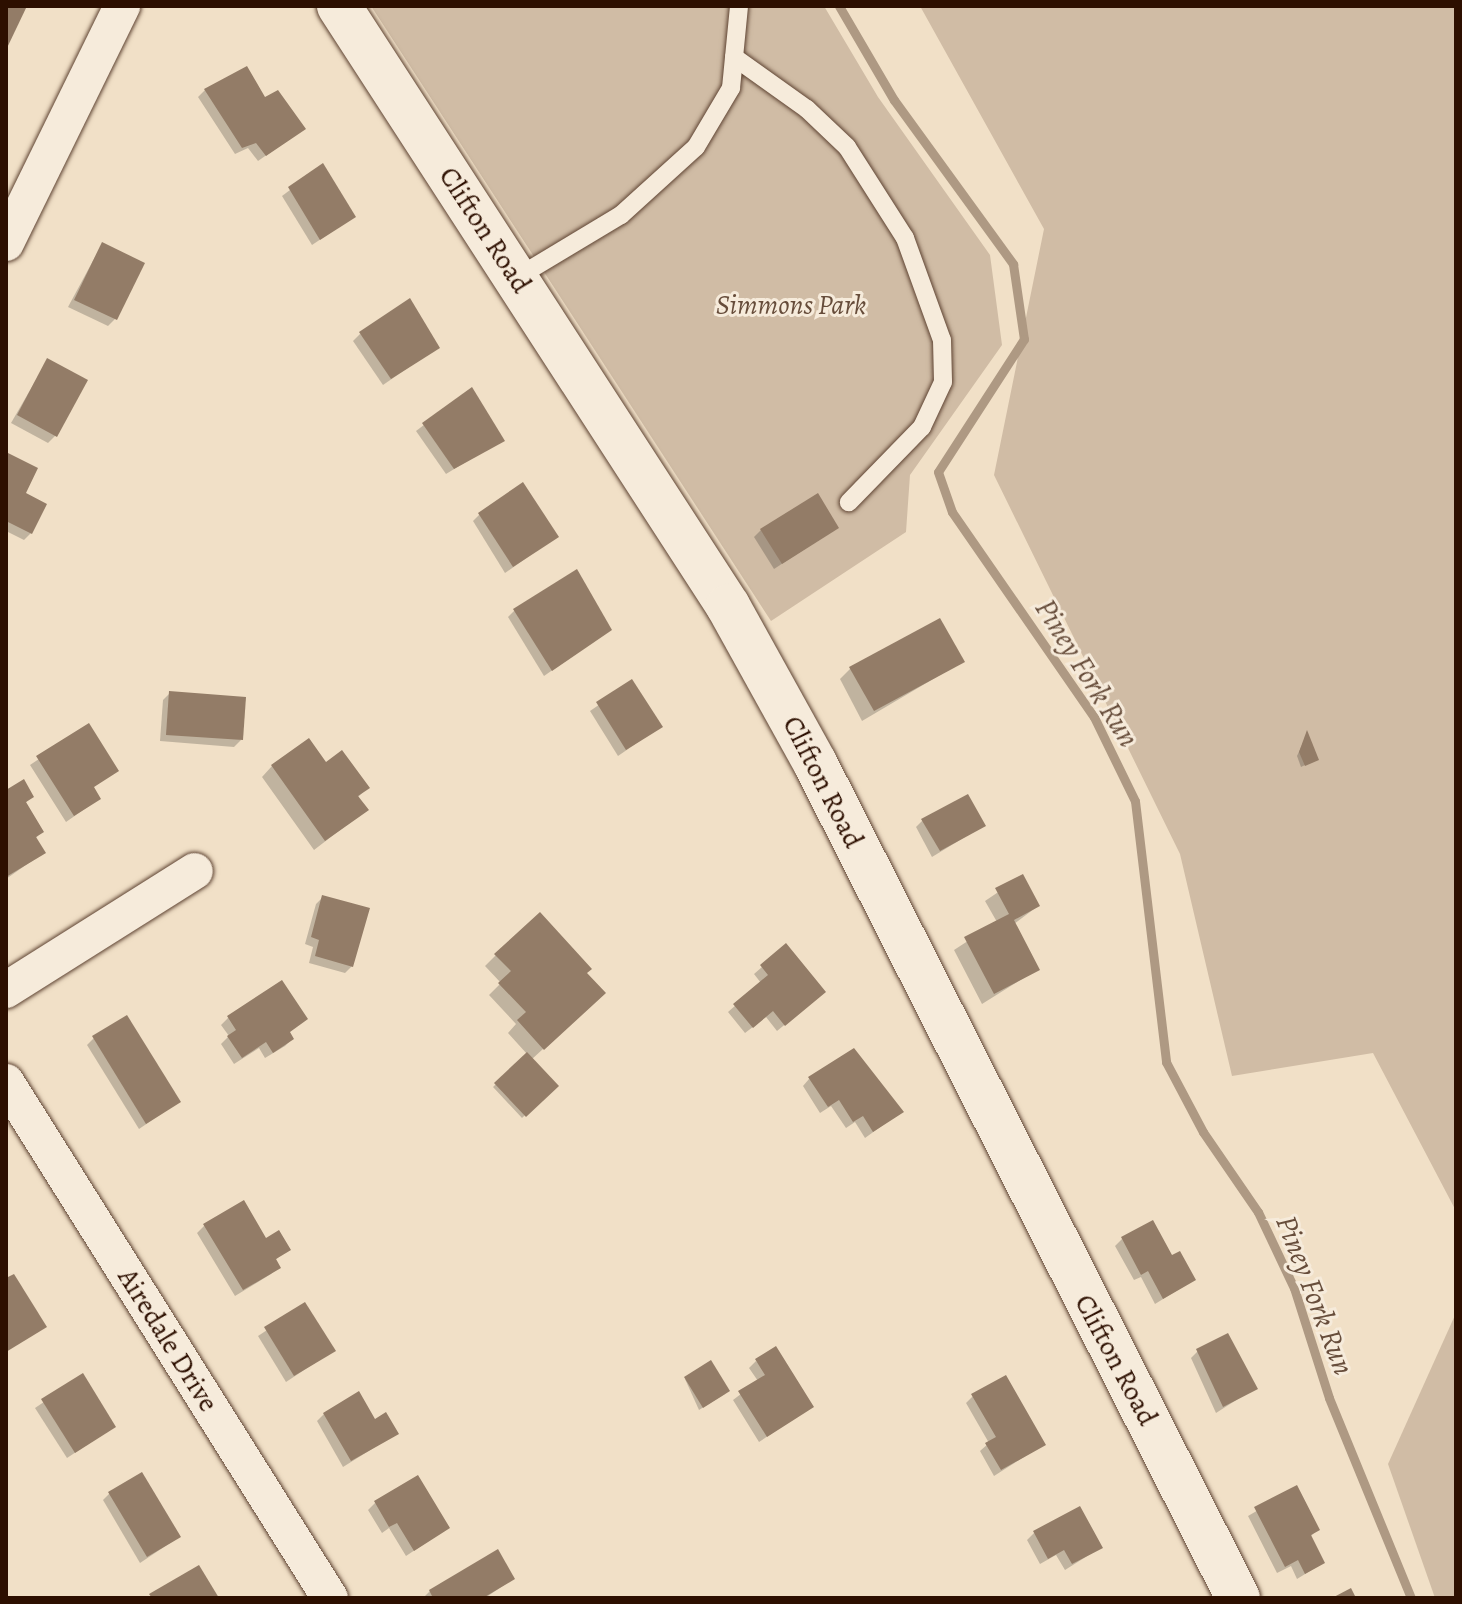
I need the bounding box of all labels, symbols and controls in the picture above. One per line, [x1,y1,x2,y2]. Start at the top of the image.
street label: Clifton Road [432,161,538,299]
park label: Simmons Park [716,288,866,322]
water label: Piney Fork Run [1027,592,1147,754]
street label: Clifton Road [775,710,871,854]
water label: Piney Fork Run [1268,1210,1362,1380]
street label: Airedale Drive [111,1262,225,1418]
street label: Clifton Road [1067,1289,1165,1431]

